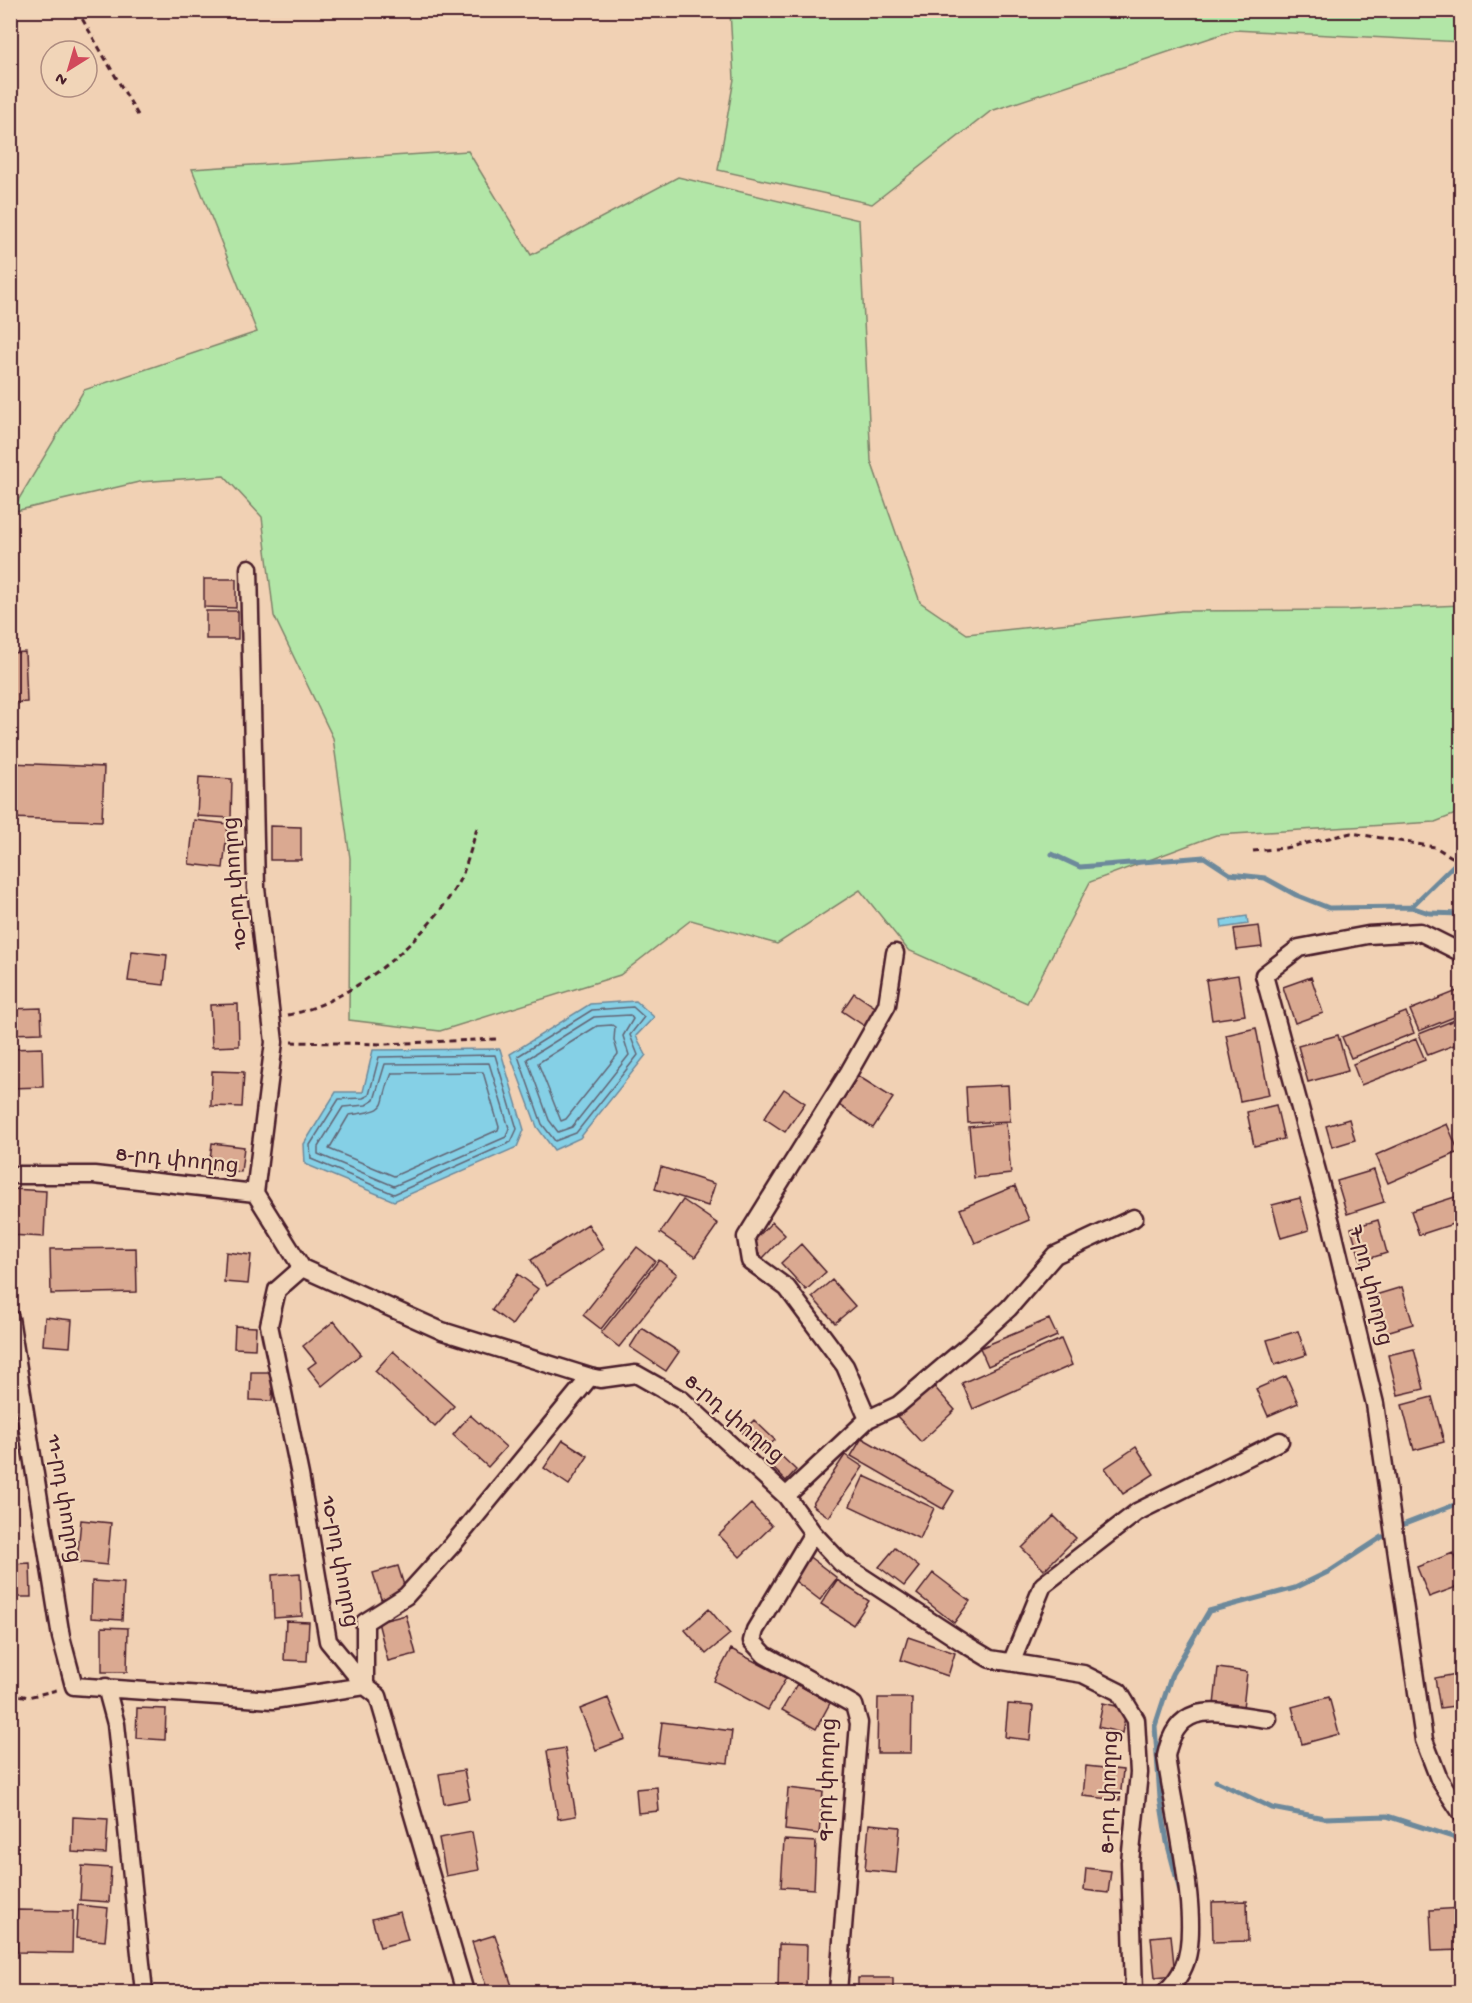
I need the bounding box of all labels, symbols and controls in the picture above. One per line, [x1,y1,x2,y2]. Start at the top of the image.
north arrow [39,39,99,99]
text: N [52,67,72,89]
street label: 10-րդ փողոց [219,816,255,951]
street label: 8-րդ փողոց [114,1143,240,1181]
street label: 7-րդ փողոց [1341,1222,1397,1349]
street label: 8-րդ փողոց [678,1370,788,1470]
street label: 11-րդ փողոց [39,1432,85,1565]
street label: 10-րդ փողոց [313,1493,362,1630]
street label: 9-րդ փողոց [814,1717,844,1842]
street label: 8-րդ փողոց [1096,1730,1126,1854]

